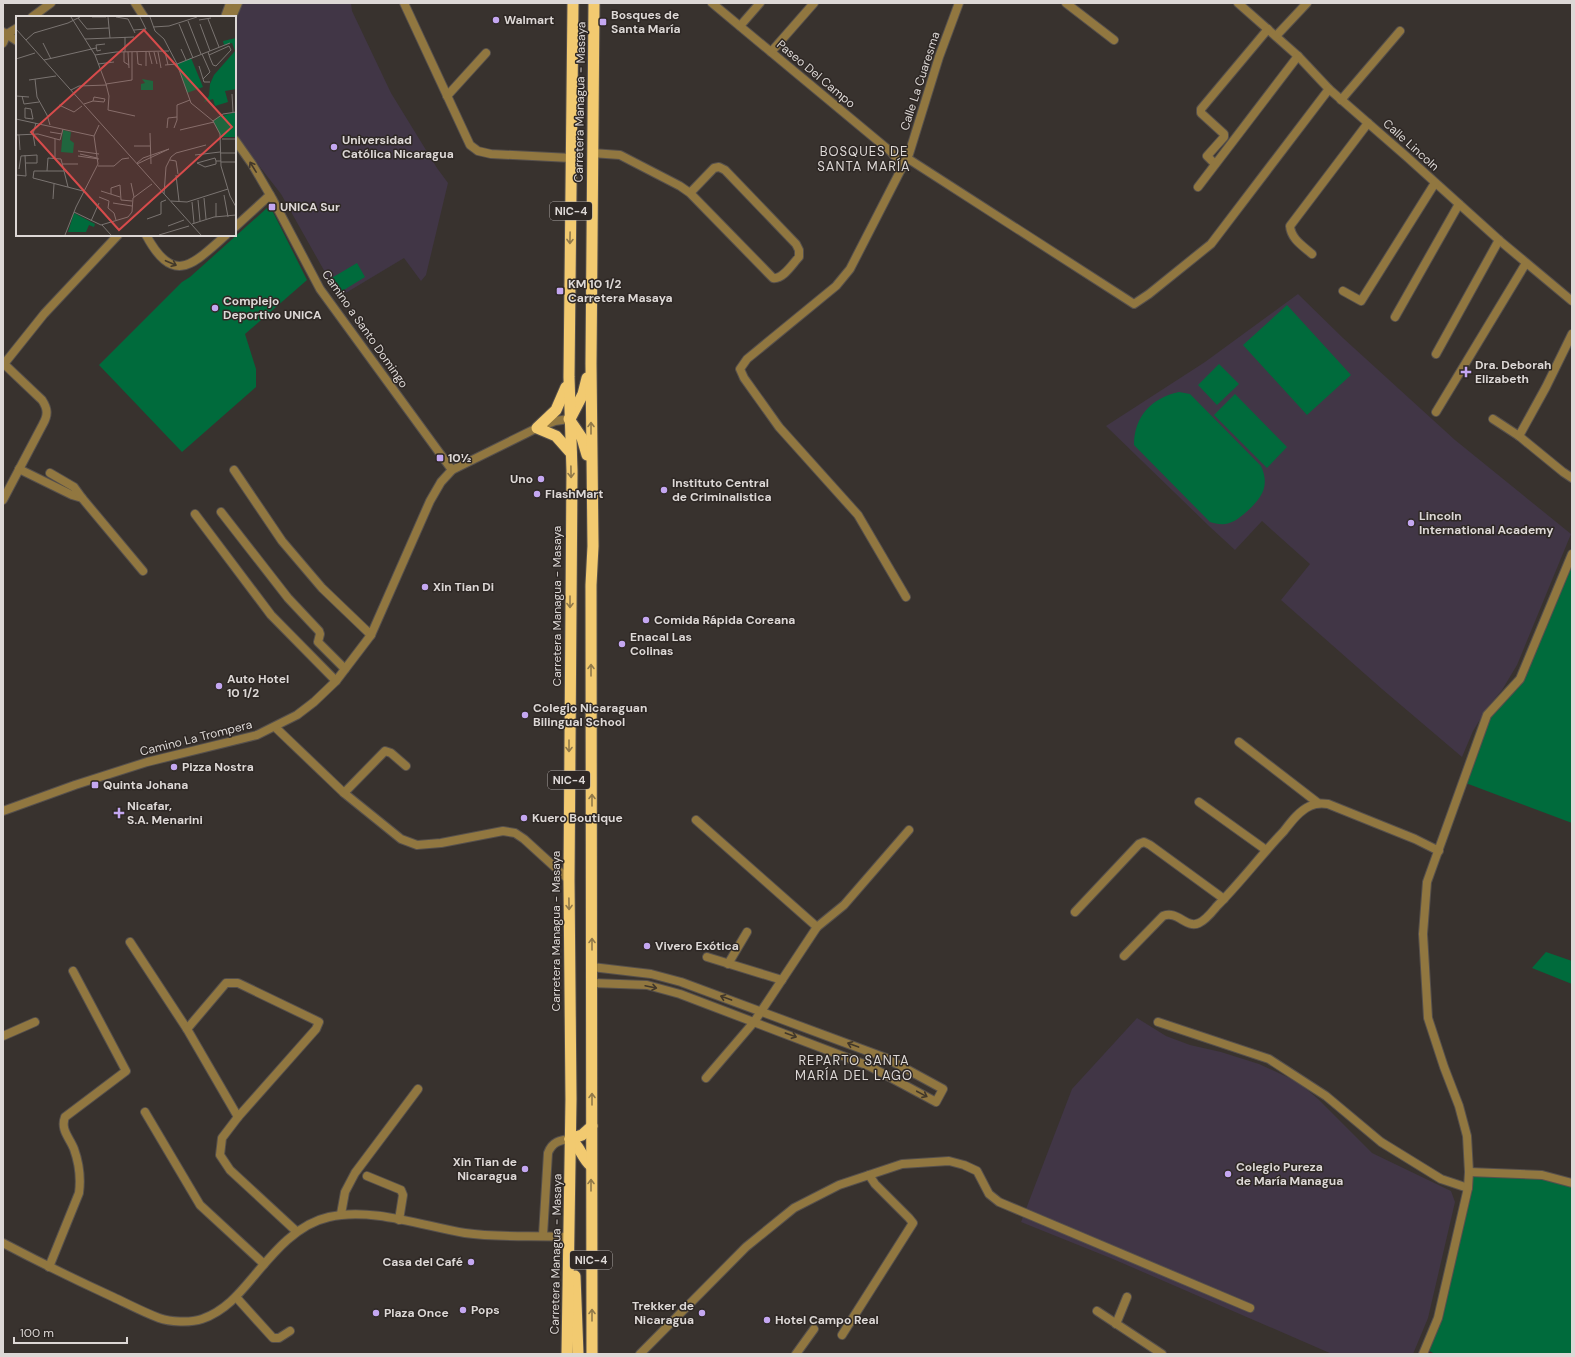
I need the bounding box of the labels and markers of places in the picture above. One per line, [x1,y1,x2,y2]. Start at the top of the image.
place label: Bosques de Santa María [611,7,681,37]
place label: Walmart [504,12,554,28]
marker: Walmart [491,15,501,25]
marker: Bosques de Santa María [598,17,608,27]
place label: Universidad Católica Nicaragua [342,132,454,162]
marker: Universidad Católica Nicaragua [329,142,339,152]
place label: UNICA Sur [280,199,340,215]
marker: UNICA Sur [267,202,277,212]
place label: KM 10 1/2 Carretera Masaya [568,276,672,306]
marker: KM 10 1/2 Carretera Masaya [555,286,565,296]
place label: Complejo Deportivo UNICA [223,293,322,323]
marker: Complejo Deportivo UNICA [210,303,220,313]
place label: Dra. Deborah Elizabeth [1475,357,1552,387]
marker: Dra. Deborah Elizabeth [1460,366,1472,378]
place label: 10½ [448,450,472,466]
marker: 10½ [435,453,445,463]
place label: Uno [510,471,533,487]
marker: Uno [536,474,546,484]
place label: Instituto Central de Criminalistica [672,475,771,505]
marker: Instituto Central de Criminalistica [659,485,669,495]
place label: FlashMart [545,486,603,502]
marker: FlashMart [532,489,542,499]
place label: Lincoln International Academy [1419,508,1554,538]
marker: Lincoln International Academy [1406,518,1416,528]
place label: Xin Tian Di [433,579,494,595]
marker: Xin Tian Di [420,582,430,592]
place label: Comida Rápida Coreana [654,612,795,628]
marker: Comida Rápida Coreana [641,615,651,625]
place label: Enacal Las Colinas [630,629,692,659]
marker: Enacal Las Colinas [617,639,627,649]
place label: Auto Hotel 10 1/2 [227,671,289,701]
marker: Auto Hotel 10 1/2 [214,681,224,691]
place label: Colegio Nicaraguan Bilingual School [533,700,647,730]
marker: Colegio Nicaraguan Bilingual School [520,710,530,720]
place label: Pizza Nostra [182,759,254,775]
marker: Pizza Nostra [169,762,179,772]
place label: Quinta Johana [103,777,188,793]
marker: Quinta Johana [90,780,100,790]
place label: Nicafar, S.A. Menarini [127,798,203,828]
marker: Nicafar, S.A. Menarini [114,808,124,818]
place label: Kuero Boutique [532,810,623,826]
marker: Kuero Boutique [519,813,529,823]
place label: Vivero Exótica [655,938,739,954]
marker: Vivero Exótica [642,941,652,951]
place label: Xin Tian de Nicaragua [453,1154,517,1184]
place label: Colegio Pureza de María Managua [1236,1159,1343,1189]
marker: Xin Tian de Nicaragua [520,1164,530,1174]
marker: Colegio Pureza de María Managua [1223,1169,1233,1179]
place label: Casa del Café [382,1254,463,1270]
marker: Casa del Café [466,1257,476,1267]
place label: Trekker de Nicaragua [632,1298,694,1328]
place label: Pops [471,1302,500,1318]
place label: Plaza Once [384,1305,449,1321]
marker: Pops [458,1305,468,1315]
marker: Plaza Once [371,1308,381,1318]
marker: Trekker de Nicaragua [697,1308,707,1318]
place label: Hotel Campo Real [775,1312,879,1328]
marker: Hotel Campo Real [762,1315,772,1325]

